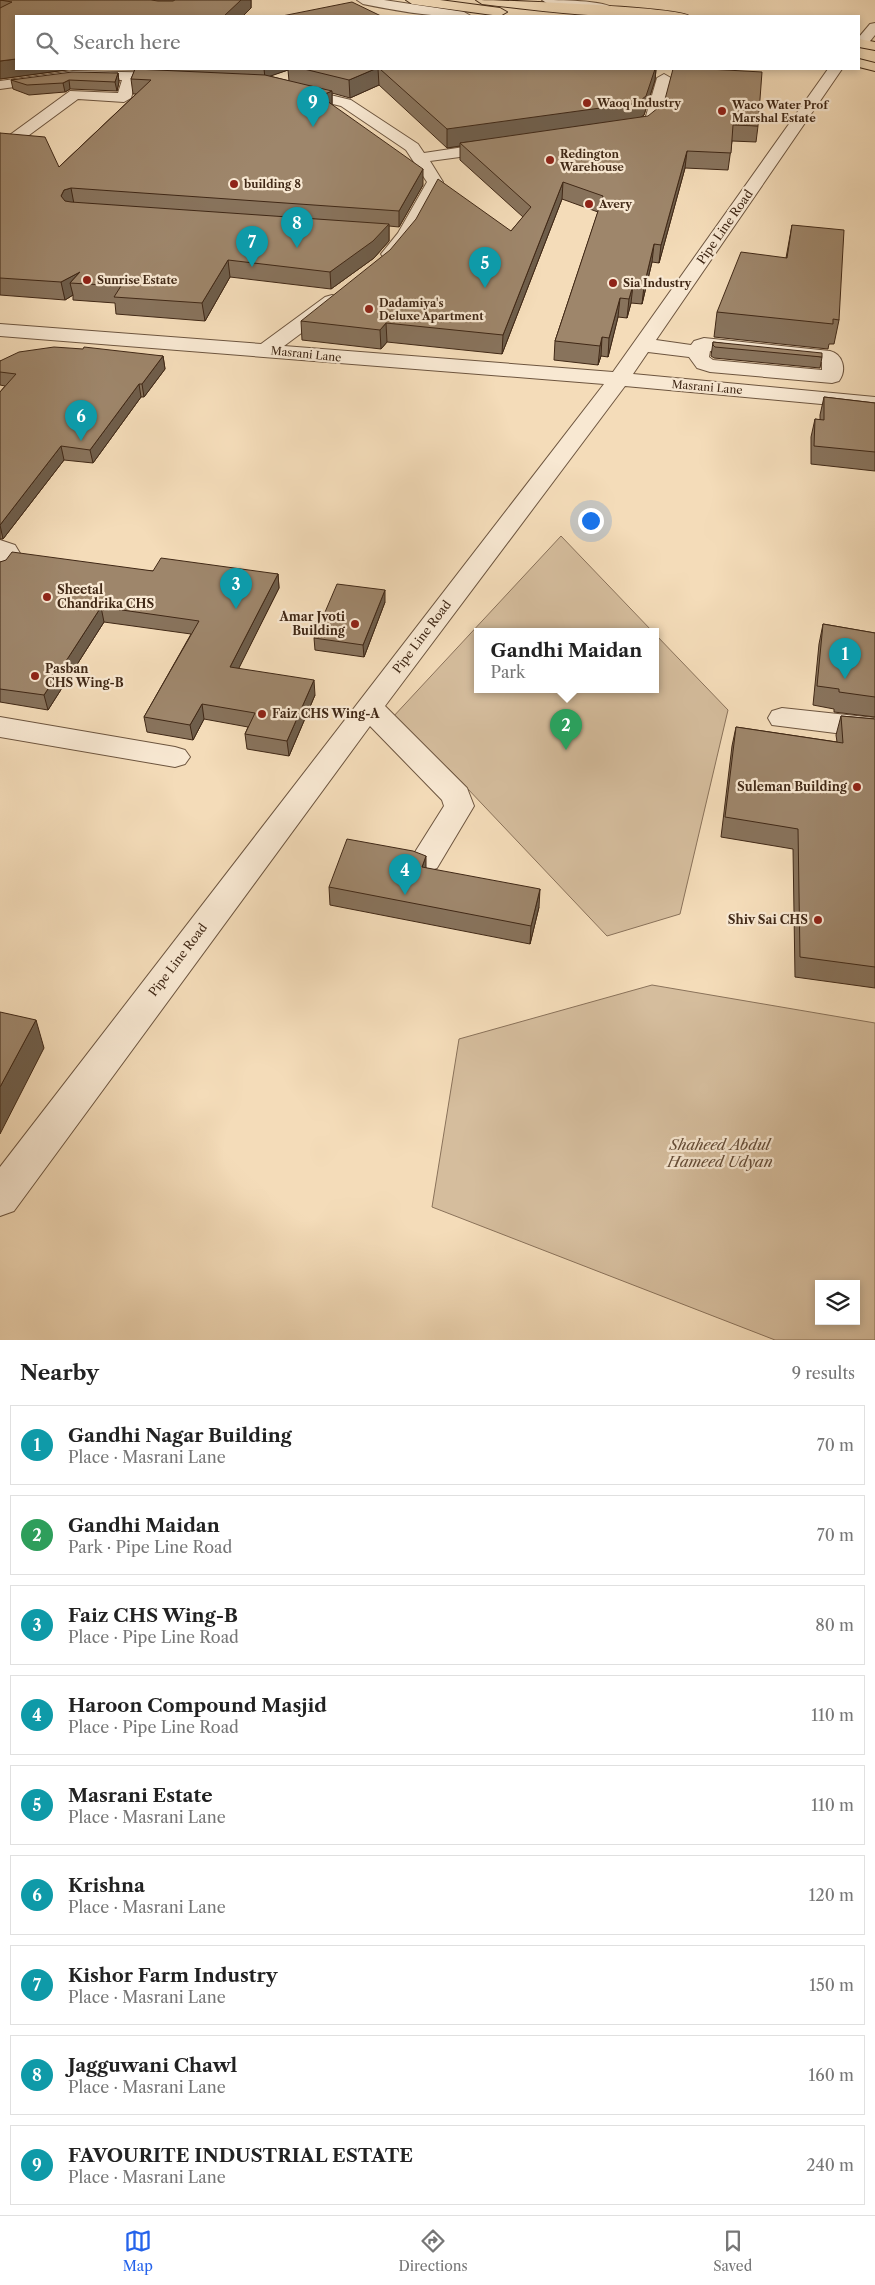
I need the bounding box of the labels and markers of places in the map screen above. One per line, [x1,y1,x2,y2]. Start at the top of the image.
pin: 9 [297,86,329,127]
place label: Waoq Industry [596,96,681,110]
marker: Waoq Industry [581,97,593,109]
place label: Waco Water Prof Marshal Estate [731,98,829,125]
marker: Waco Water Prof Marshal Estate [716,105,728,117]
place label: Redington Warehouse [559,147,624,174]
marker: Redington Warehouse [544,154,556,166]
place label: building 8 [243,177,301,191]
marker: building 8 [228,178,240,190]
place label: Avery [598,197,632,211]
marker: Avery [583,198,595,210]
pin: 8 [281,207,313,248]
pin: 7 [236,226,268,267]
pin: 5 [469,247,501,288]
place label: Sunrise Estate [97,273,178,287]
marker: Sunrise Estate [81,274,93,286]
place label: Sia Industry [623,276,692,290]
marker: Sia Industry [607,277,619,289]
place label: Dadamiya's Deluxe Apartment [379,296,484,323]
marker: Dadamiya's Deluxe Apartment [363,303,375,315]
pin: 6 [65,400,97,441]
pin: 3 [220,568,252,609]
place label: Sheetal Chandrika CHS [57,582,154,611]
marker: Sheetal Chandrika CHS [41,591,53,603]
place label: Amar Jyoti Building [279,609,346,638]
marker: Amar Jyoti Building [349,618,361,630]
pin: 1 [829,638,861,679]
place label: Pasban CHS Wing-B [45,661,124,690]
marker: Pasban CHS Wing-B [29,670,41,682]
place label: Faiz CHS Wing-A [272,706,380,721]
marker: Faiz CHS Wing-A [256,708,268,720]
pin: 2 [550,709,582,750]
place label: Suleman Building [737,779,848,794]
marker: Suleman Building [851,781,863,793]
pin: 4 [389,854,421,895]
place label: Shiv Sai CHS [728,912,808,927]
marker: Shiv Sai CHS [812,914,824,926]

